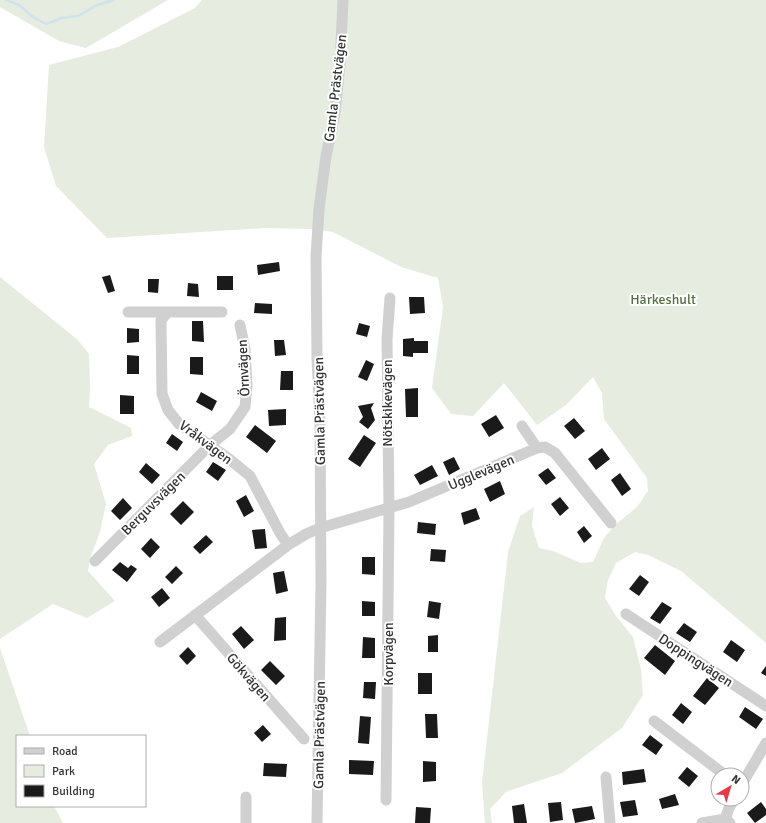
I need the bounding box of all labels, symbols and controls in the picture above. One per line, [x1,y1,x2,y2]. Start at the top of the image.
street label: Gamla Prästvägen [320,33,351,143]
park label: Härkeshult [630,291,696,308]
street label: Örnvägen [234,339,253,397]
street label: Gamla Prästvägen [310,357,329,465]
street label: Nötskikevägen [379,359,396,447]
street label: Vråkvägen [176,417,236,468]
street label: Ugglevägen [445,451,517,494]
street label: Berguvsvägen [118,468,189,539]
street label: Korpvägen [380,622,397,686]
street label: Doppingvägen [655,630,736,691]
street label: Gökvägen [223,650,274,705]
street label: Gamla Prästvägen [310,681,329,789]
legend [16,735,146,807]
text: Road [52,744,78,759]
text: Park [52,764,75,779]
north arrow [710,767,750,807]
text: N [729,772,743,787]
text: Building [52,784,95,799]

